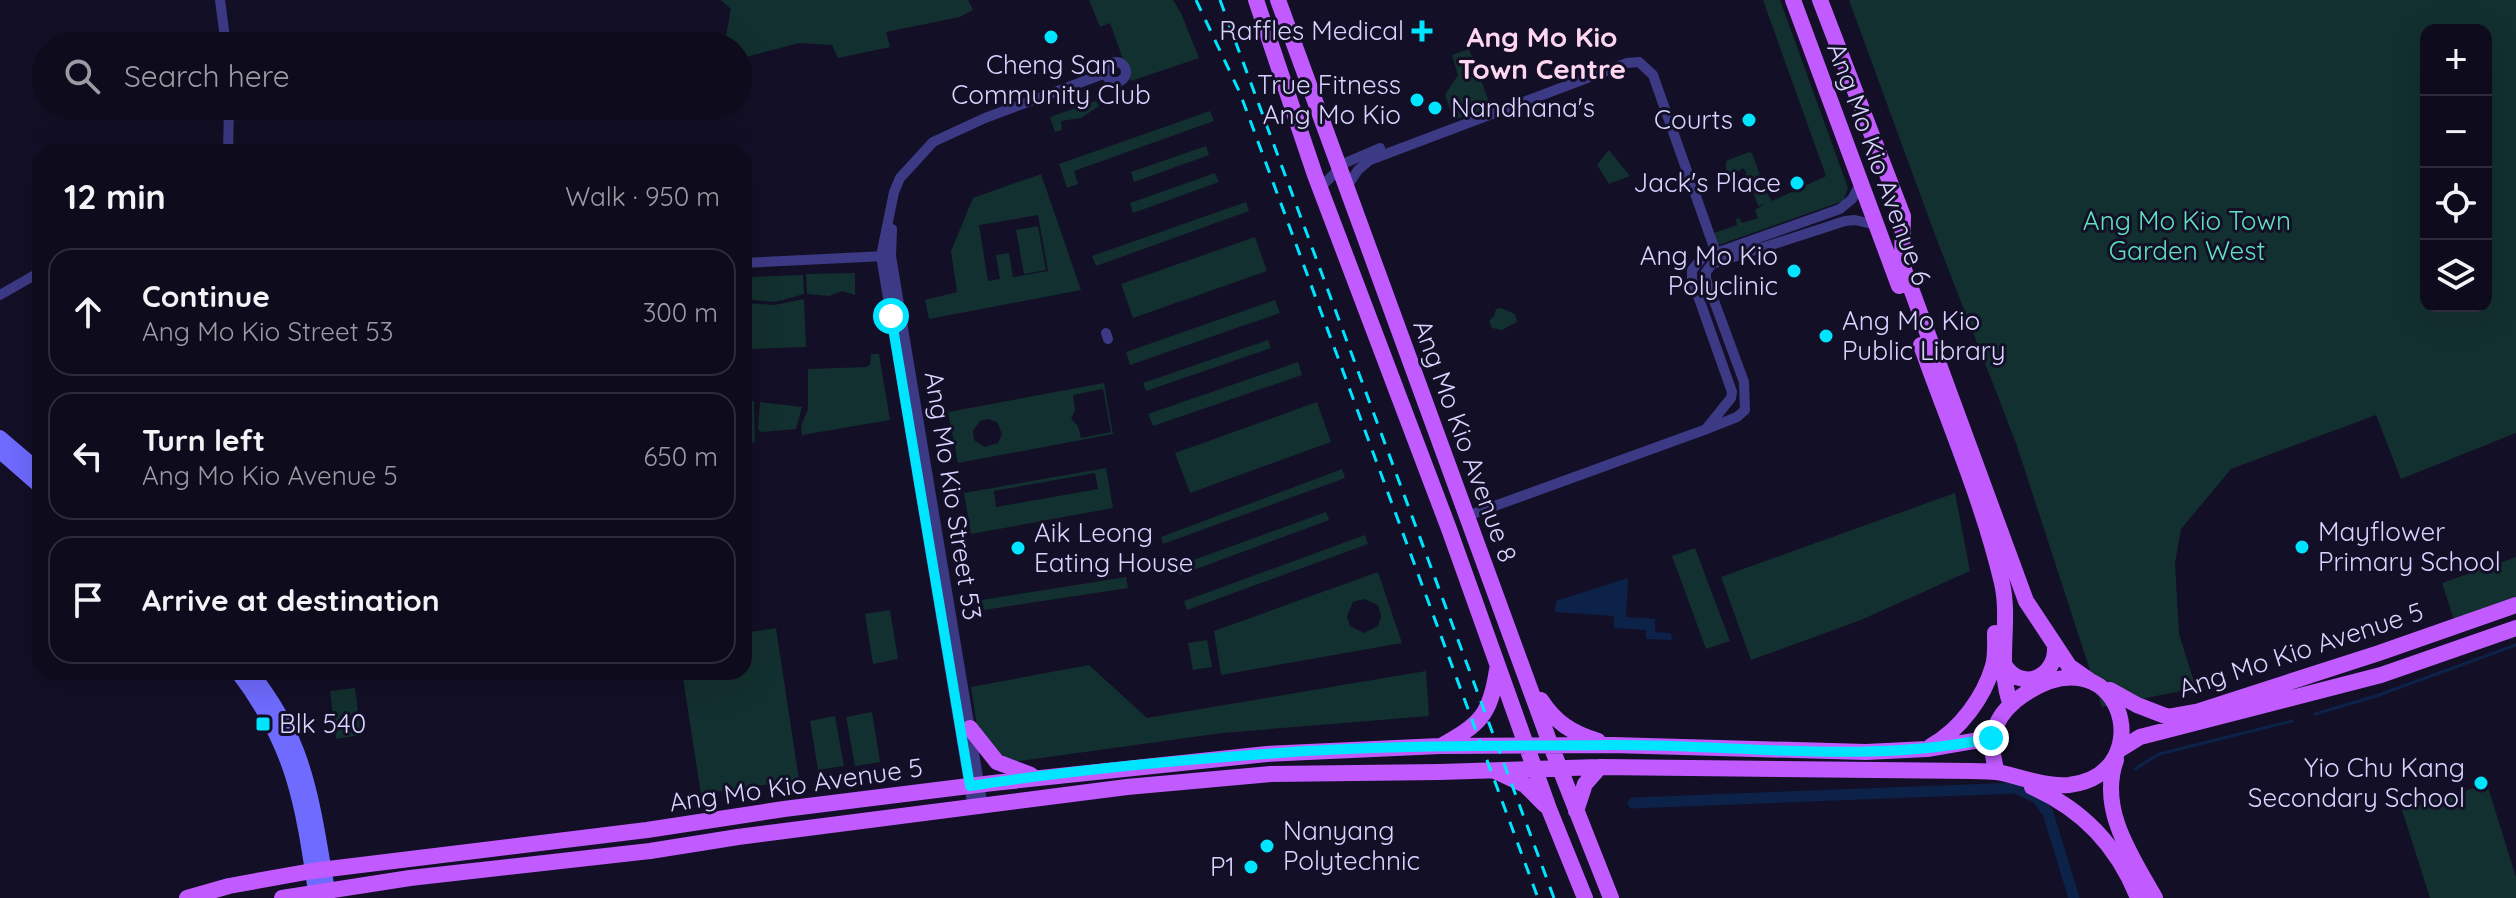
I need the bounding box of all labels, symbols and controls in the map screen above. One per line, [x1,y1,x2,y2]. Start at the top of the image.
place label: Raffles Medical [1219,14,1404,47]
district label: Ang Mo Kio Town Centre [1458,19,1626,86]
marker: Raffles Medical [1411,20,1433,42]
map controls [2420,24,2492,312]
button: + [2420,24,2492,96]
marker: Cheng San Community Club [1042,28,1060,46]
search box [32,32,752,120]
street label: Ang Mo Kio Avenue 6 [1820,38,1939,289]
place label: Cheng San Community Club [951,48,1151,111]
icon: search [60,54,104,98]
text: Search here [124,57,290,95]
place label: True Fitness Ang Mo Kio [1257,68,1401,131]
marker: True Fitness Ang Mo Kio [1408,91,1426,109]
place label: Nandhana's [1451,91,1595,124]
button: − [2420,96,2492,168]
marker: Nandhana's [1426,99,1444,117]
place label: Courts [1654,103,1733,136]
marker: Courts [1740,111,1758,129]
place label: Jack's Place [1633,166,1781,199]
button: locate [2420,168,2492,240]
marker: Jack's Place [1788,174,1806,192]
text: 12 min [64,175,166,218]
text: Walk · 950 m [565,180,720,213]
park label: Ang Mo Kio Town Garden West [2083,204,2291,267]
place label: Ang Mo Kio Polyclinic [1640,239,1778,302]
button: layers [2420,240,2492,312]
marker: Ang Mo Kio Polyclinic [1785,262,1803,280]
text: Continue [142,277,270,315]
icon: ahead [66,290,110,334]
text: 300 m [643,296,718,329]
route start [873,298,909,334]
place label: Ang Mo Kio Public Library [1842,304,2005,367]
text: Ang Mo Kio Street 53 [142,315,393,348]
street label: Ang Mo Kio Avenue 8 [1406,315,1525,566]
marker: Ang Mo Kio Public Library [1817,327,1835,345]
street label: Ang Mo Kio Street 53 [918,369,989,623]
text: Turn left [142,421,265,459]
icon: left [66,434,110,478]
text: 650 m [644,440,718,473]
text: Ang Mo Kio Avenue 5 [142,459,398,492]
place label: Mayflower Primary School [2318,515,2501,578]
place label: Aik Leong Eating House [1034,516,1193,579]
marker: Mayflower Primary School [2293,538,2311,556]
marker: Aik Leong Eating House [1009,539,1027,557]
icon: arrive [66,578,110,622]
text: Arrive at destination [142,581,440,619]
street label: Ang Mo Kio Avenue 5 [2174,594,2427,705]
place label: Blk 540 [279,707,366,740]
marker: Blk 540 [254,715,272,733]
route end [1973,720,2009,756]
street label: Ang Mo Kio Avenue 5 [667,750,925,819]
place label: Yio Chu Kang Secondary School [2248,751,2465,814]
marker: Yio Chu Kang Secondary School [2472,774,2490,792]
place label: Nanyang Polytechnic [1283,814,1420,877]
marker: Nanyang Polytechnic [1258,837,1276,855]
place label: P1 [1210,850,1235,883]
marker: P1 [1242,858,1260,876]

